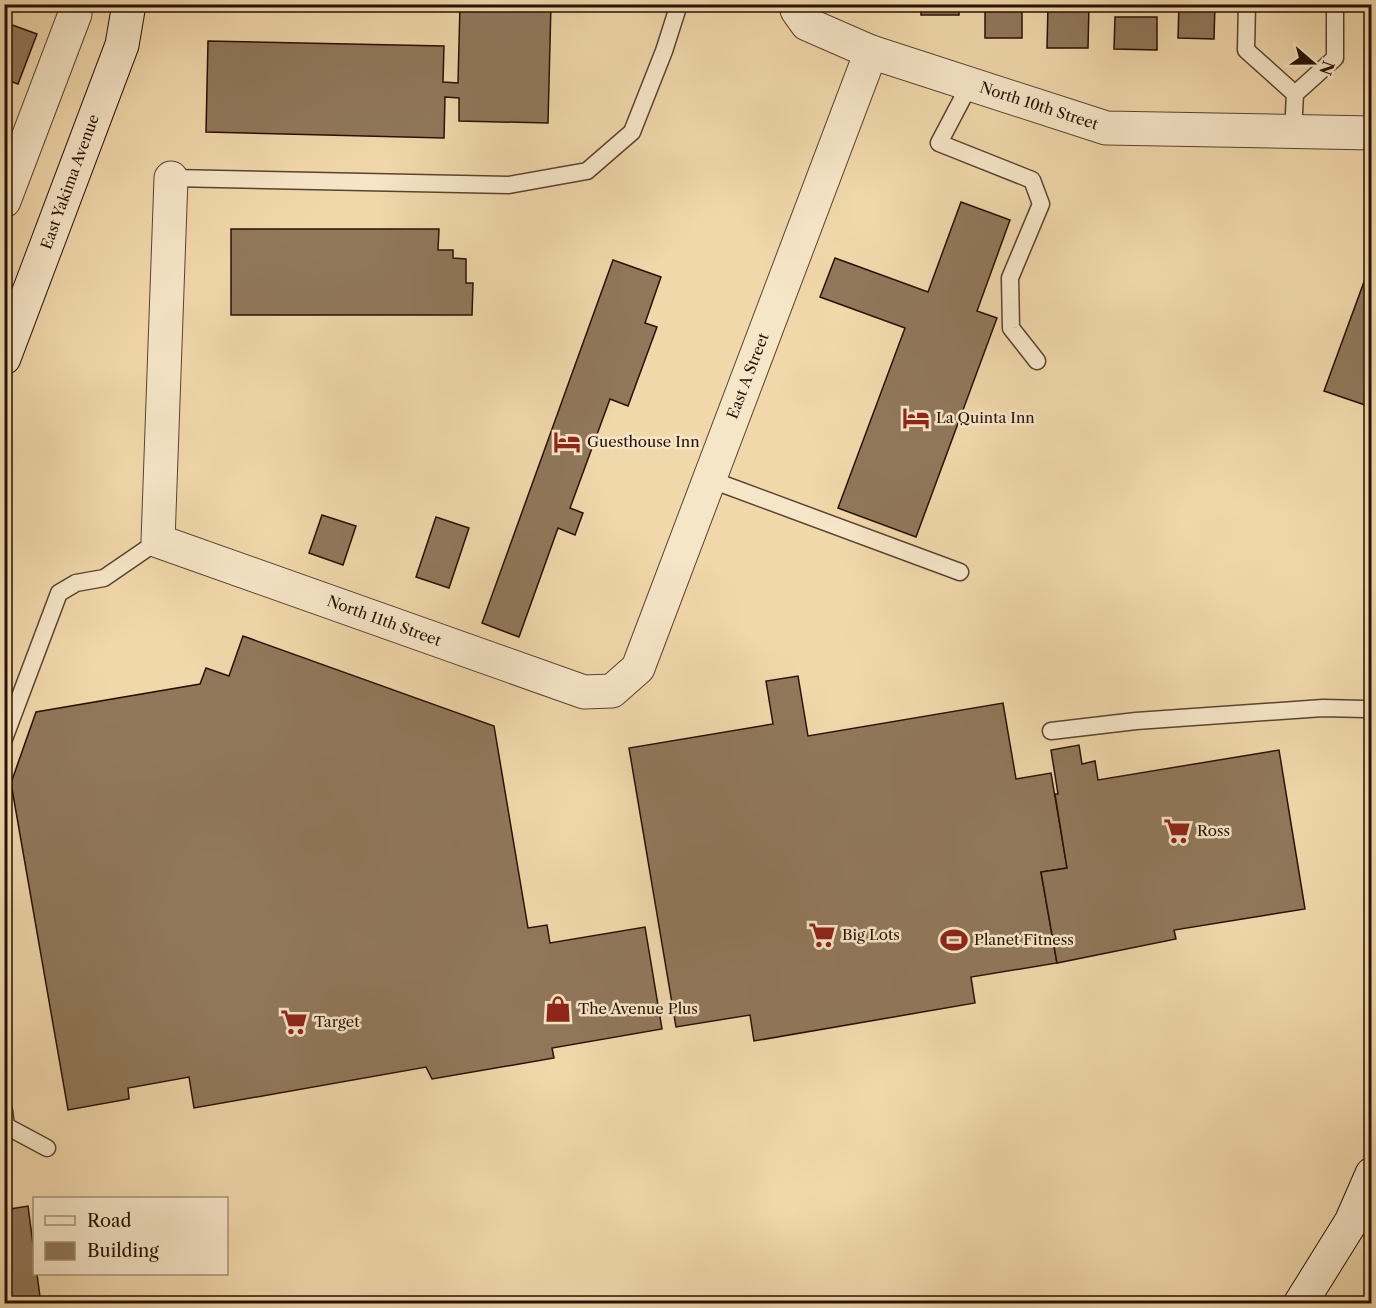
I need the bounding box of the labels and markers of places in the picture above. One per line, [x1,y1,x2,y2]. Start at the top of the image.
hotel icon: La Quinta Inn [901,403,931,433]
place label: La Quinta Inn [936,408,1035,427]
hotel icon: Guesthouse Inn [552,427,582,457]
place label: Guesthouse Inn [587,432,700,451]
supermarket icon: Ross [1162,816,1192,846]
place label: Ross [1197,821,1230,840]
supermarket icon: Big Lots [807,920,837,950]
place label: Big Lots [842,925,900,944]
sports icon: Planet Fitness [939,925,969,955]
place label: Planet Fitness [974,930,1074,949]
shop icon: The Avenue Plus [543,994,573,1024]
place label: The Avenue Plus [578,999,698,1018]
supermarket icon: Target [279,1007,309,1037]
place label: Target [314,1012,360,1031]

